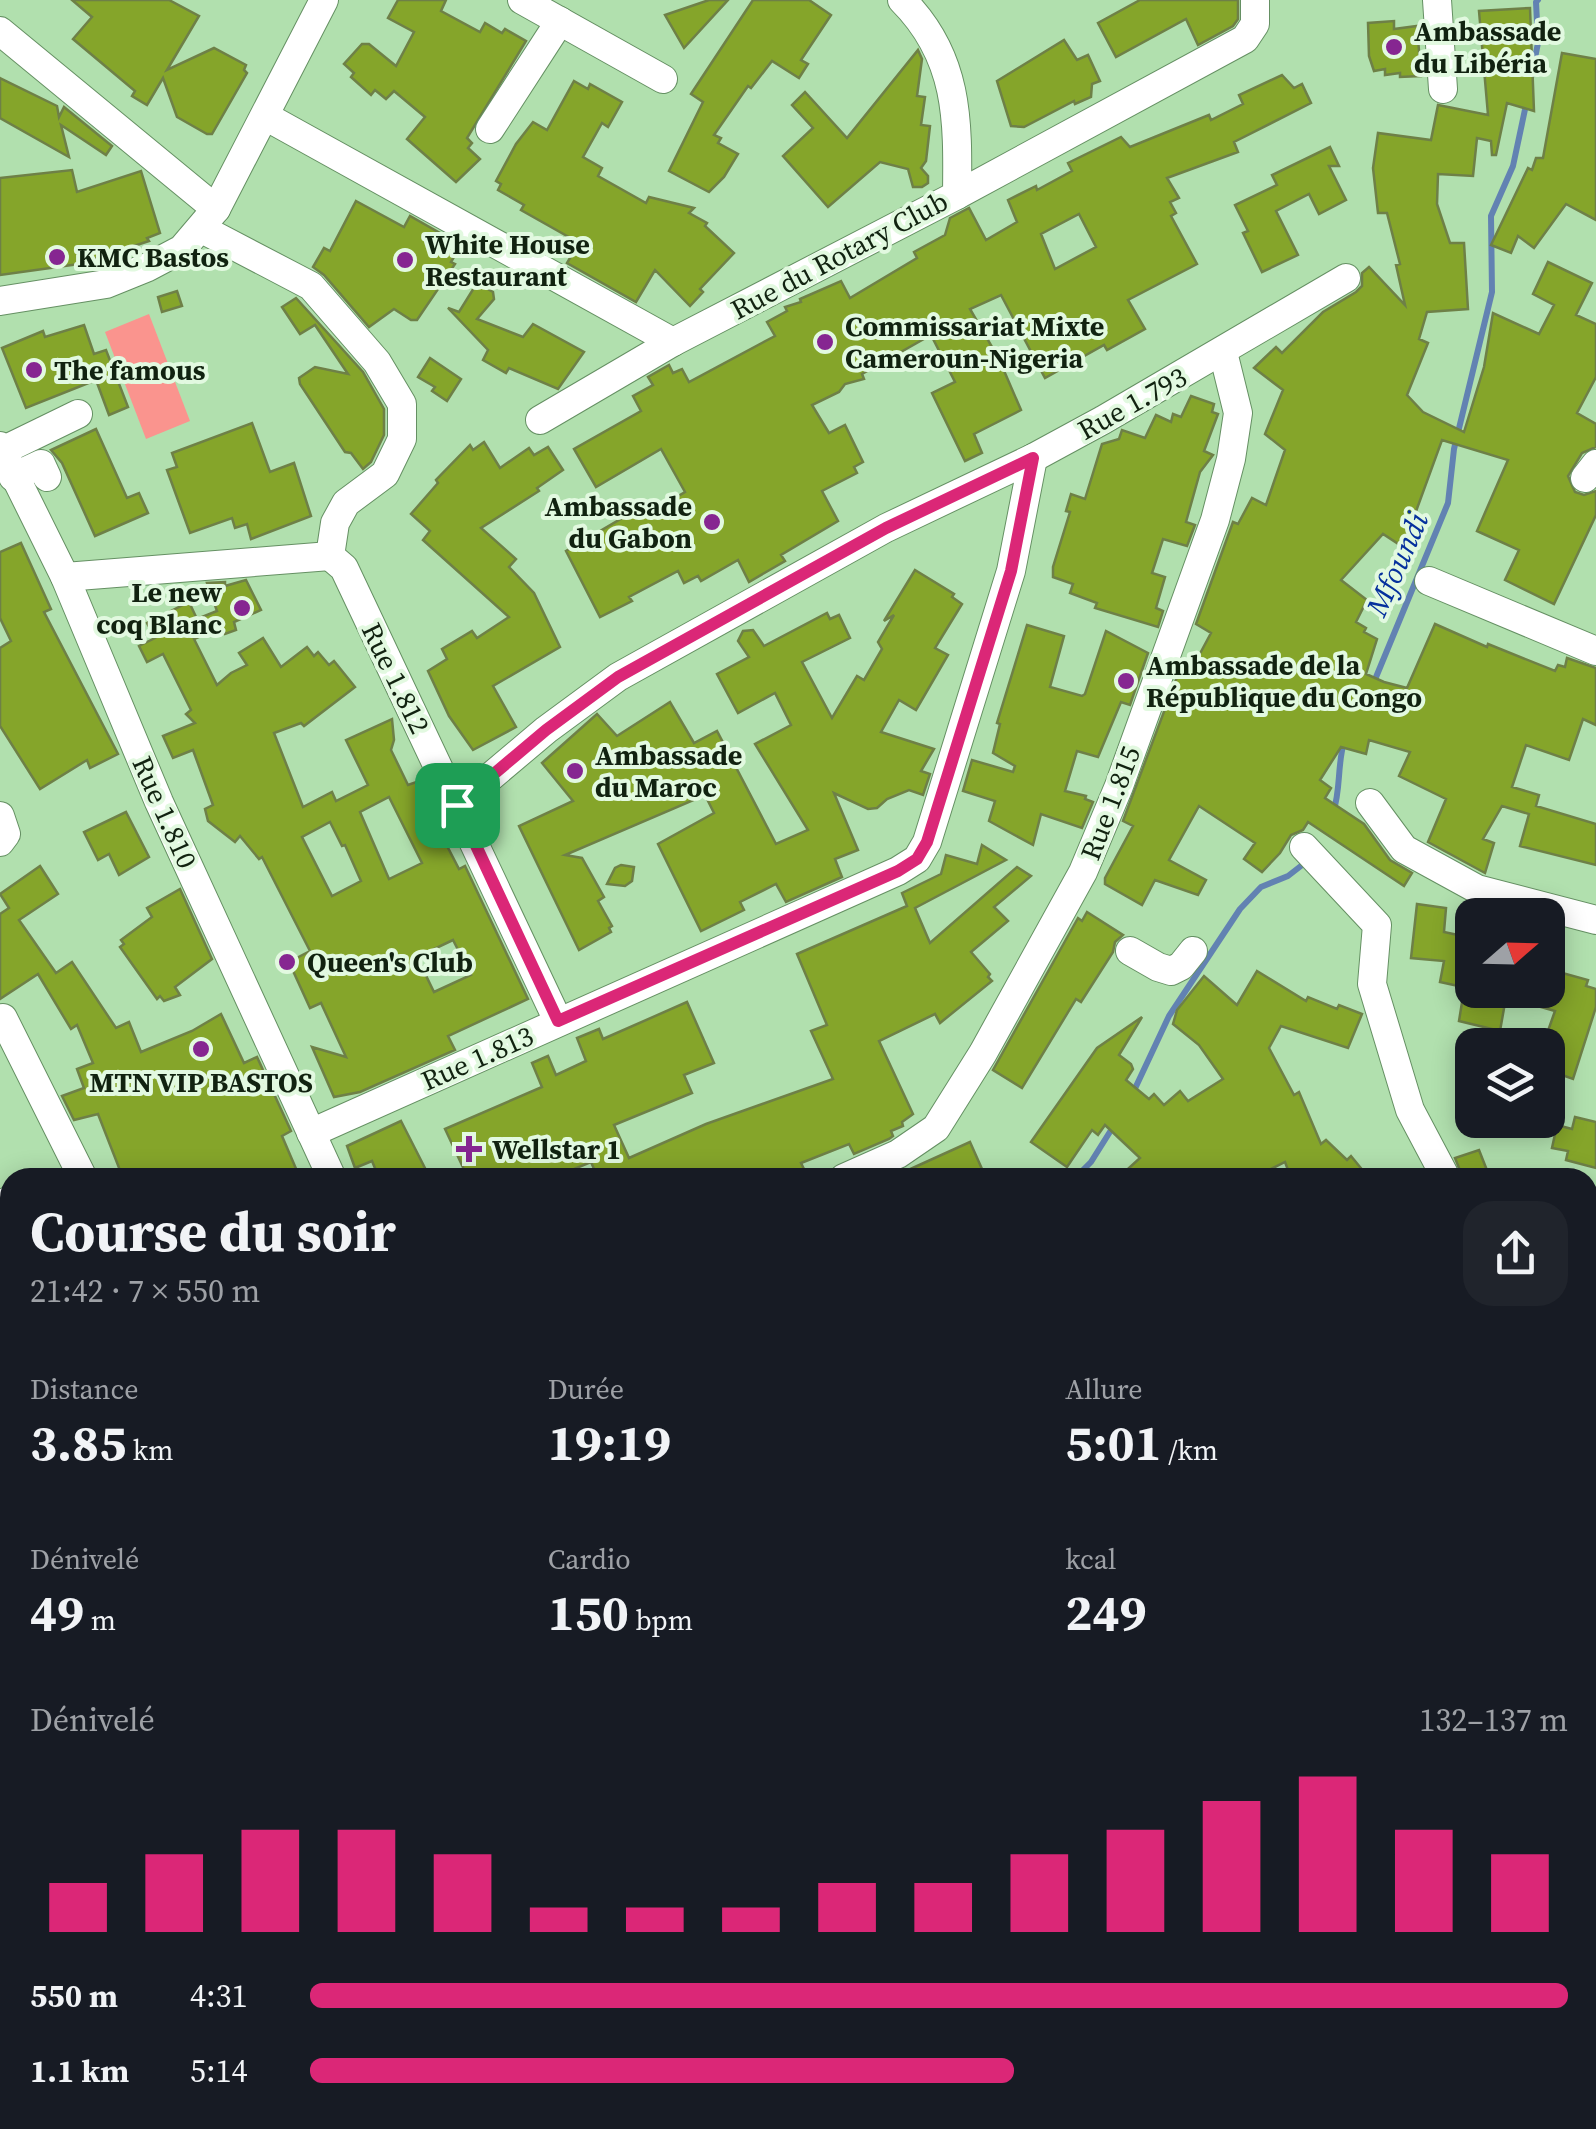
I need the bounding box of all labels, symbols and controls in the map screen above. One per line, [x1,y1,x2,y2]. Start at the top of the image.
place label: Ambassade du Libéria [1414,12,1561,82]
marker: Ambassade du Libéria [1383,36,1405,58]
street label: Rue du Rotary Club [724,182,954,328]
place label: White House Restaurant [425,225,590,295]
place label: KMC Bastos [77,238,229,276]
marker: KMC Bastos [46,246,68,268]
marker: White House Restaurant [394,249,416,271]
place label: Commissariat Mixte Cameroun-Nigeria [845,307,1104,377]
marker: Commissariat Mixte Cameroun-Nigeria [814,331,836,353]
place label: The famous [54,351,206,389]
street label: Rue 1.793 [1071,357,1193,449]
marker: The famous [23,359,45,381]
place label: Ambassade du Gabon [545,487,692,557]
water label: Mfoundi [1356,506,1438,623]
marker: Ambassade du Gabon [701,511,723,533]
place label: Le new coq Blanc [96,573,222,643]
marker: Le new coq Blanc [231,597,253,619]
street label: Rue 1.812 [353,616,439,740]
place label: Ambassade de la République du Congo [1146,646,1422,716]
marker: Ambassade de la République du Congo [1115,670,1137,692]
place label: Ambassade du Maroc [595,736,742,806]
street label: Rue 1.815 [1071,741,1149,865]
street label: Rue 1.810 [123,750,207,874]
marker: Ambassade du Maroc [564,760,586,782]
pin [415,763,500,848]
icon: arrive [430,778,485,833]
north arrow [1455,898,1565,1008]
map controls [1455,898,1565,1138]
place label: Queen's Club [307,943,473,981]
marker: Queen's Club [276,951,298,973]
street label: Rue 1.813 [415,1016,539,1100]
button: layers [1455,1028,1565,1138]
marker: MTN VIP BASTOS [190,1038,212,1060]
place label: MTN VIP BASTOS [89,1063,313,1101]
place label: Wellstar 1 [492,1130,621,1168]
marker: Wellstar 1 [456,1136,482,1162]
text: Course du soir [30,1194,396,1269]
button: share [1463,1201,1568,1306]
text: 21:42 · 7 × 550 m [30,1269,260,1313]
text: Distance [30,1370,139,1408]
text: Durée [548,1370,624,1408]
text: Allure [1065,1370,1143,1408]
text: 3.85 [30,1408,126,1477]
text: 19:19 [548,1408,671,1477]
text: 5:01 [1065,1408,1162,1477]
text: km [126,1431,173,1469]
text: /km [1162,1431,1218,1469]
text: Dénivelé [30,1540,139,1578]
text: Cardio [548,1540,631,1578]
text: kcal [1065,1540,1116,1578]
text: 49 [30,1578,84,1647]
text: 150 [548,1578,629,1647]
text: 249 [1065,1578,1147,1647]
text: m [84,1601,116,1639]
text: bpm [629,1601,693,1639]
text: Dénivelé [30,1698,155,1742]
text: 132–137 m [1419,1698,1568,1742]
text: 550 m [30,1974,118,2018]
text: 4:31 [190,1974,248,2018]
text: 1.1 km [30,2049,129,2093]
text: 5:14 [190,2049,248,2093]

